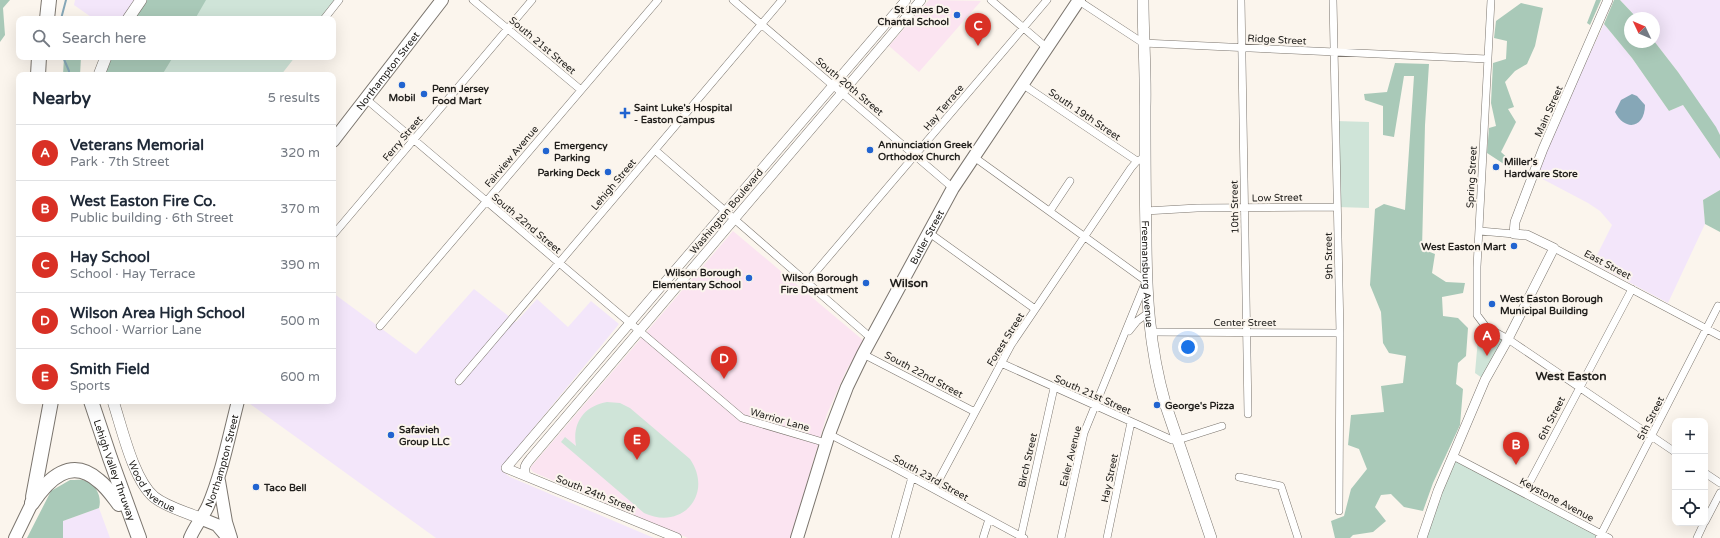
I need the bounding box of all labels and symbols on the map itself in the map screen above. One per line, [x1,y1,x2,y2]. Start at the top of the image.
place label: St Janes De Chantal School [878,4,949,28]
marker: St Janes De Chantal School [952,10,962,20]
north arrow [1624,12,1660,48]
pin: C [965,13,991,46]
street label: South 21st Street [507,14,578,77]
street label: Northampton Street [354,29,422,113]
street label: Ridge Street [1247,32,1307,48]
street label: South 20th Street [813,55,886,119]
marker: Mobil [397,80,407,90]
street label: Hay Terrace [921,82,967,133]
place label: Penn Jersey Food Mart [432,83,490,107]
street label: Main Street [1532,84,1566,139]
street label: South 19th Street [1046,86,1123,144]
marker: Penn Jersey Food Mart [419,89,429,99]
place label: Mobil [389,92,415,104]
place label: Saint Luke's Hospital - Easton Campus [634,102,732,126]
marker: Saint Luke's Hospital - Easton Campus [619,107,631,119]
street label: Ferry Street [380,113,425,164]
street label: Fairview Avenue [482,123,541,190]
place label: Annunciation Greek Orthodox Church [878,139,973,163]
place label: Emergency Parking [554,140,608,164]
marker: Annunciation Greek Orthodox Church [865,145,875,155]
street label: Spring Street [1464,145,1480,208]
marker: Emergency Parking [541,146,551,156]
street label: Lehigh Street [589,156,639,213]
place label: Miller's Hardware Store [1504,156,1578,180]
marker: Miller's Hardware Store [1491,162,1501,172]
place label: Parking Deck [537,167,601,179]
marker: Parking Deck [603,167,613,177]
street label: Washington Boulevard [688,167,766,257]
street label: 10th Street [1229,180,1241,234]
street label: South 22nd Street [489,191,564,256]
street label: Low Street [1251,192,1303,204]
street label: Butler Street [908,208,947,267]
street label: Freemansburg Avenue [1139,220,1155,329]
street label: 9th Street [1323,232,1335,280]
place label: West Easton Mart [1421,241,1506,253]
marker: West Easton Mart [1509,241,1519,251]
street label: East Street [1582,247,1633,282]
place label: Wilson Borough Elementary School [652,267,741,291]
place label: Wilson Borough Fire Department [780,272,858,296]
marker: Wilson Borough Elementary School [744,273,754,283]
district label: Wilson [890,276,928,290]
marker: Wilson Borough Fire Department [861,278,871,288]
place label: West Easton Borough Municipal Building [1500,293,1603,317]
marker: West Easton Borough Municipal Building [1487,299,1497,309]
street label: Forest Street [985,310,1027,369]
street label: Center Street [1214,317,1277,329]
pin: A [1474,323,1500,356]
your location [1178,337,1198,357]
pin: D [711,346,737,379]
street label: South 22nd Street [882,349,965,401]
district label: West Easton [1536,369,1606,383]
street label: South 21st Street [1052,373,1133,417]
street label: 6th Street [1536,394,1568,442]
street label: 5th Street [1635,394,1667,442]
marker: George's Pizza [1152,400,1162,410]
place label: George's Pizza [1165,400,1235,412]
street label: Warrior Lane [749,406,811,434]
street label: Northampton Street [203,413,241,509]
street label: Lehigh Valley Thruway [91,418,137,523]
place label: Safavieh Group LLC [399,424,450,448]
street label: Ealer Avenue [1058,424,1084,488]
pin: E [624,427,650,460]
marker: Safavieh Group LLC [386,430,396,440]
street label: Birch Street [1016,432,1040,489]
pin: B [1503,432,1529,465]
street label: South 23rd Street [891,452,971,504]
street label: Hay Street [1099,453,1121,504]
street label: Wood Avenue [126,459,177,515]
street label: South 24th Street [554,473,637,515]
street label: Keystone Avenue [1517,475,1596,525]
marker: Taco Bell [251,482,261,492]
place label: Taco Bell [263,482,306,494]

